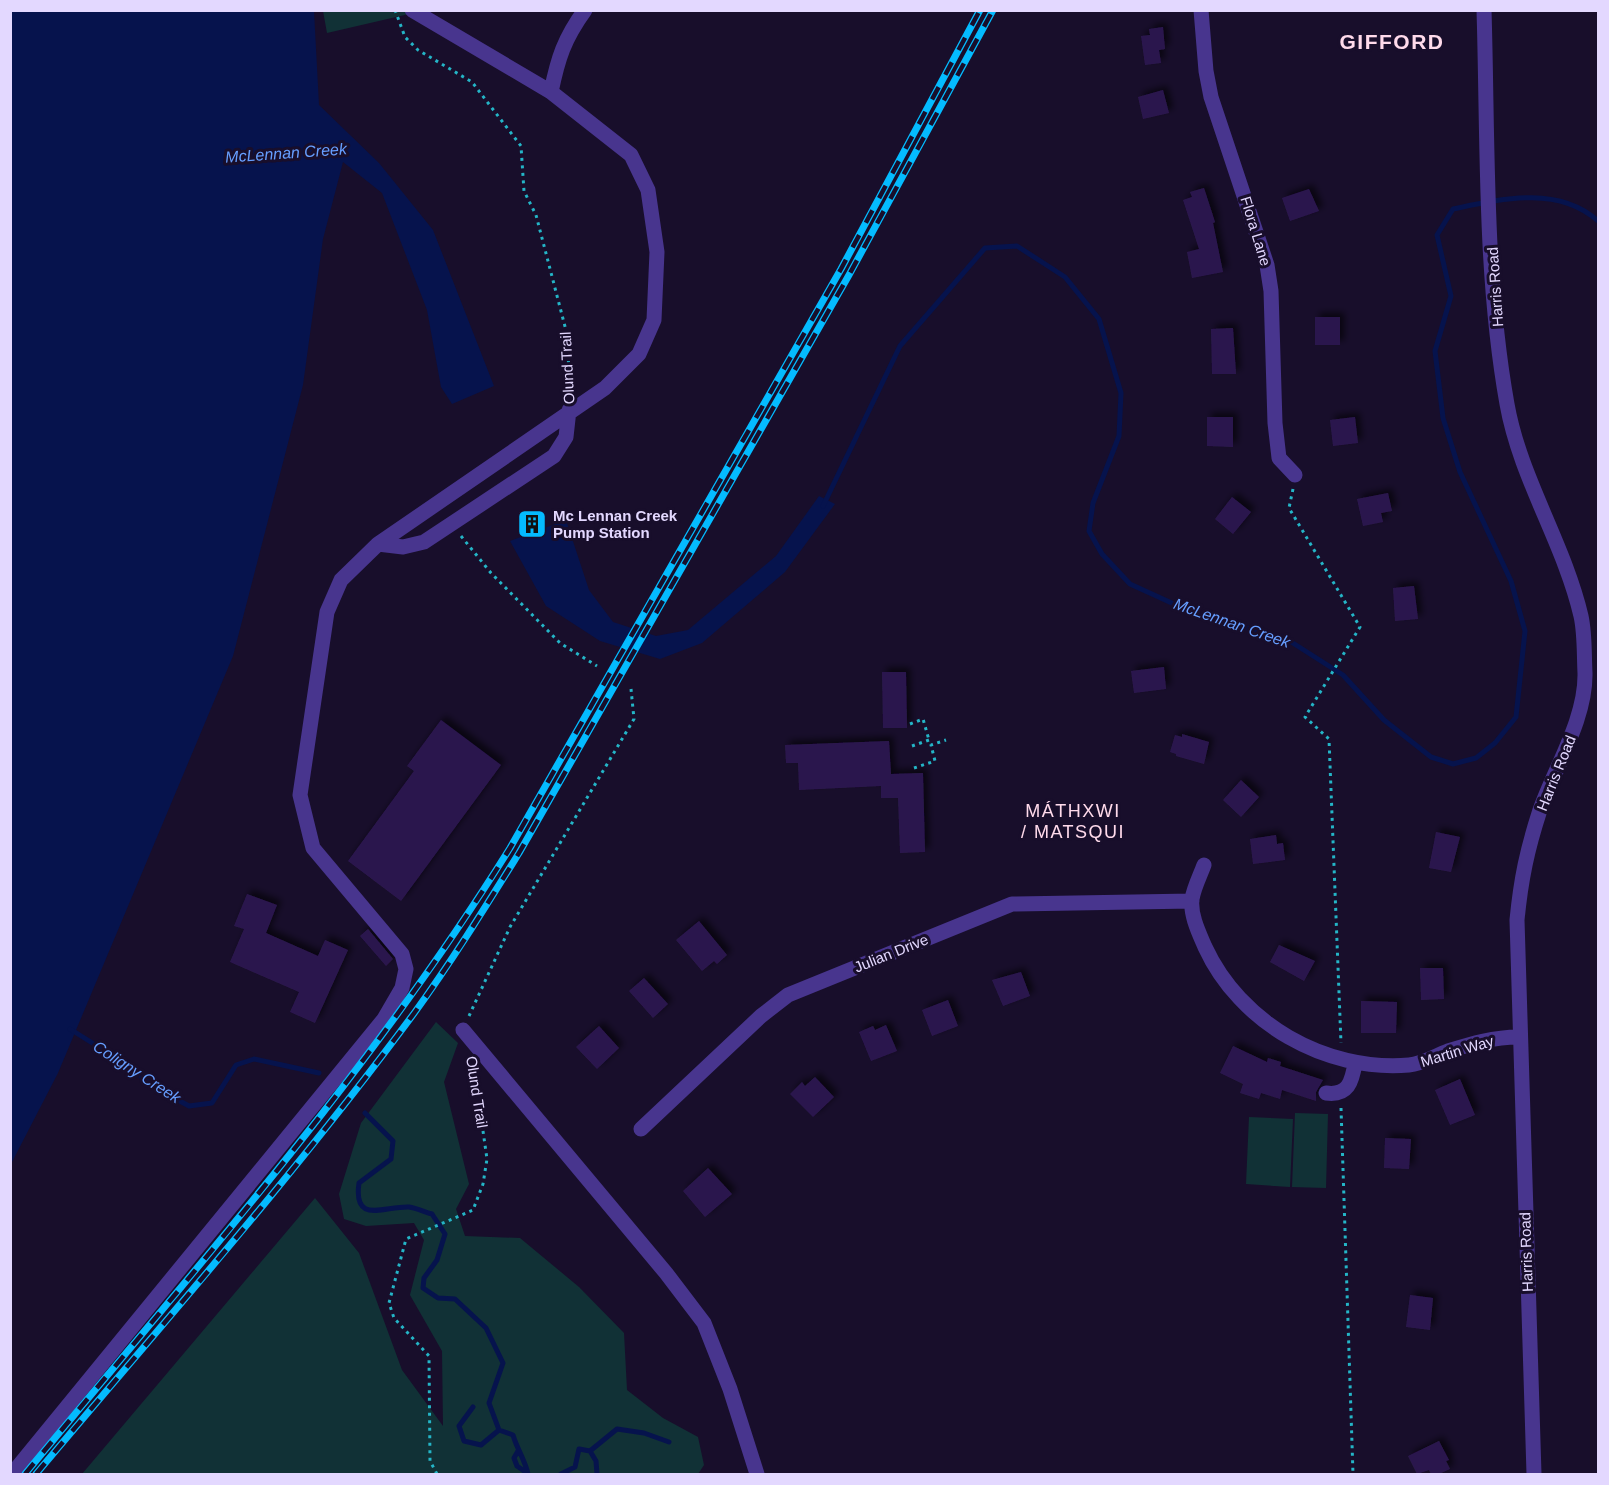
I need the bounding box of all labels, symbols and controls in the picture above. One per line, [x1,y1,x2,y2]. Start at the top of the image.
district label: GIFFORD [1340,30,1445,53]
water label: McLennan Creek [225,140,348,166]
street label: Flora Lane [1237,194,1275,268]
street label: Harris Road [1484,246,1506,328]
street label: Olund Trail [557,331,577,405]
place label: Mc Lennan Creek Pump Station [553,507,678,541]
building icon: Mc Lennan Creek Pump Station [516,508,548,540]
water label: McLennan Creek [1172,595,1293,651]
street label: Harris Road [1533,733,1579,813]
district label: MÁTHXWI / MATSQUI [1021,801,1125,842]
street label: Julian Drive [851,930,931,976]
street label: Martin Way [1419,1032,1496,1070]
water label: Coligny Creek [90,1038,185,1107]
street label: Olund Trail [463,1055,491,1129]
street label: Harris Road [1516,1212,1536,1292]

